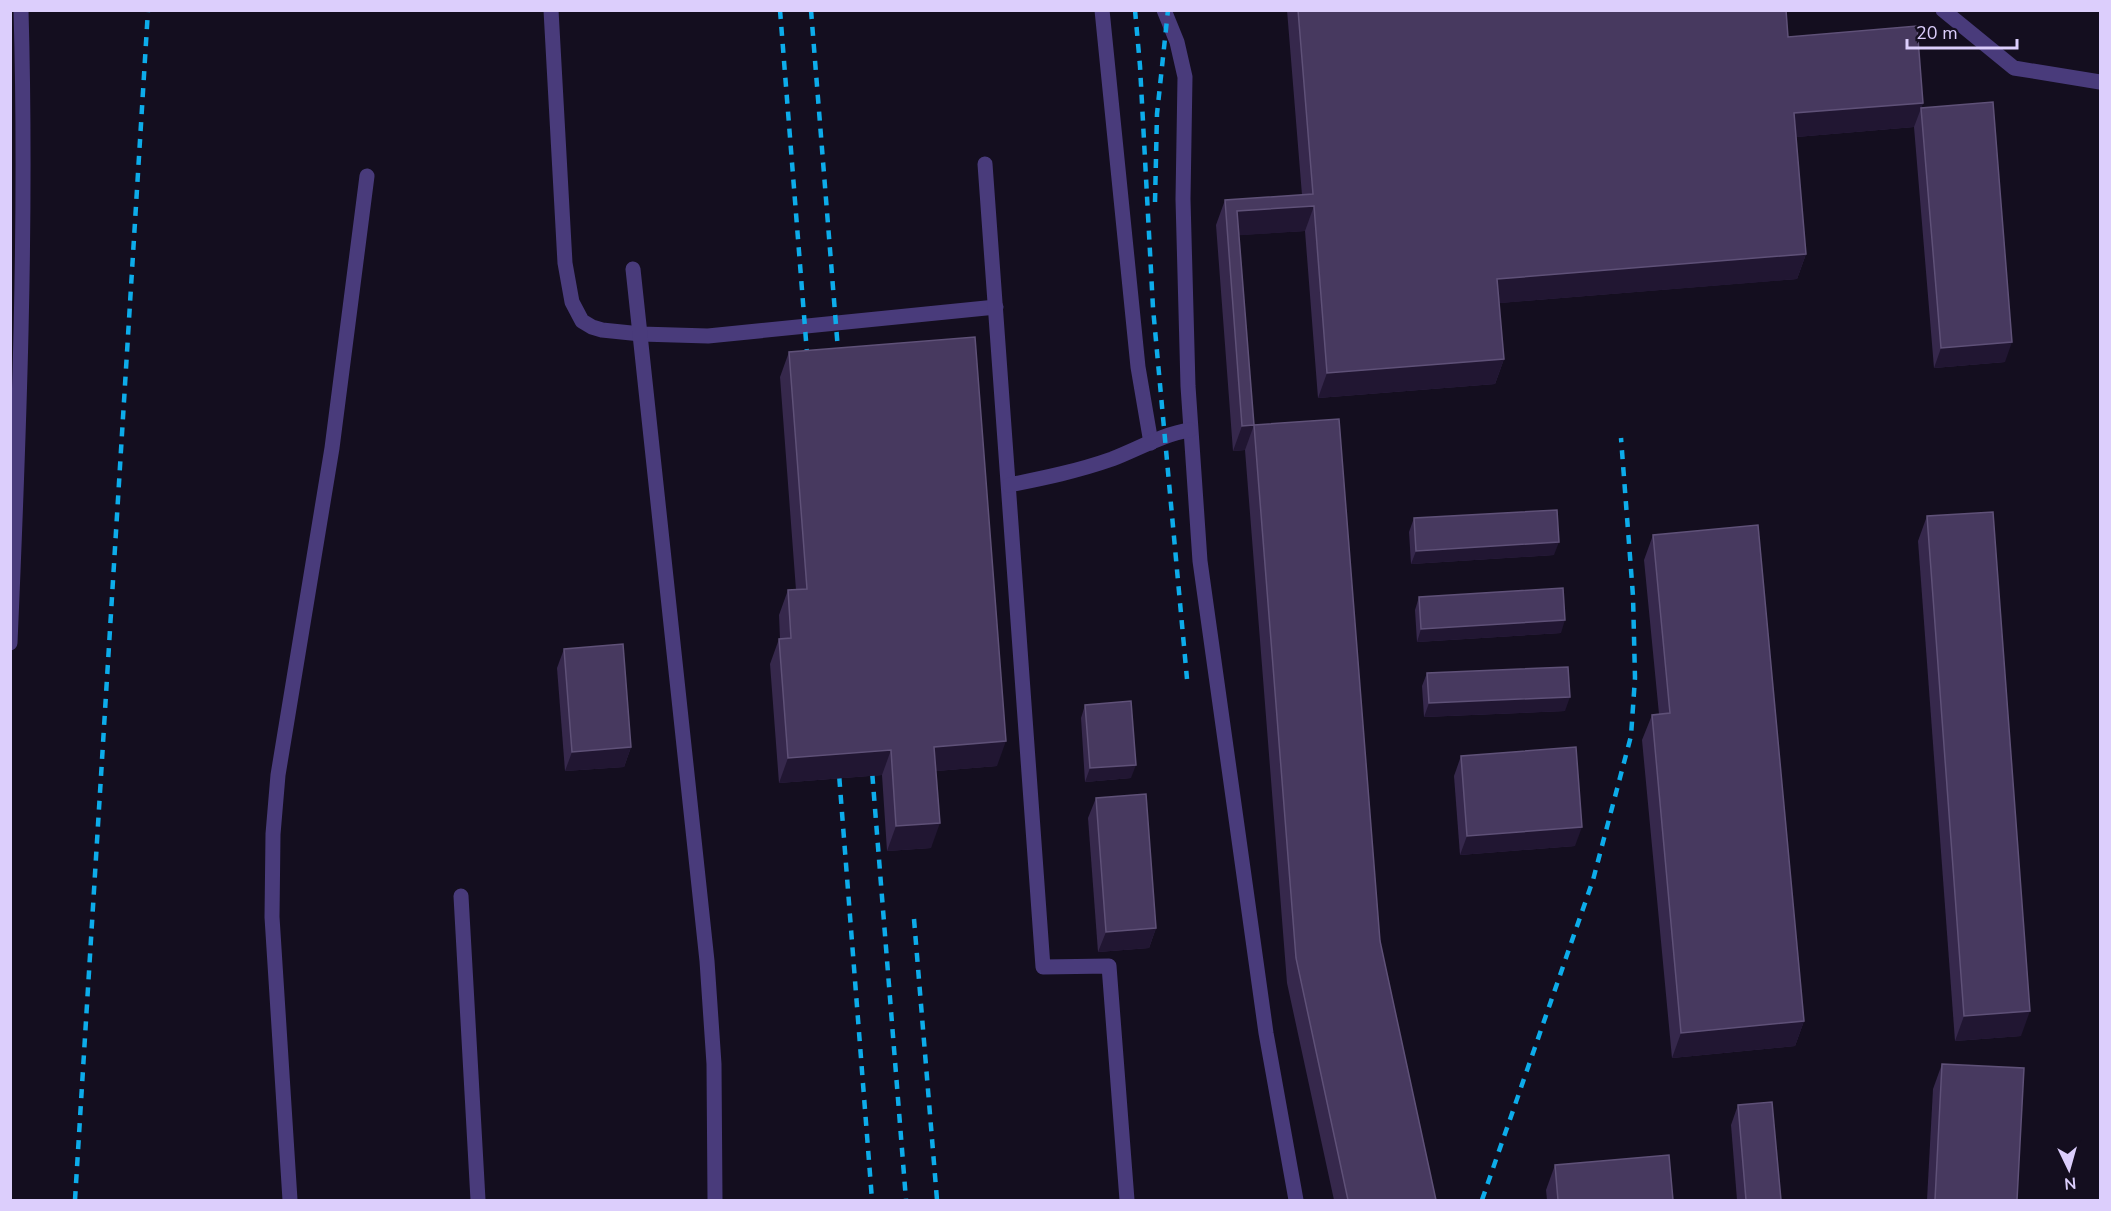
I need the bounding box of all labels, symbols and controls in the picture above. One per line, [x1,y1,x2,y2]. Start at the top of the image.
scale bar [1907,12,2016,50]
text: 20 m [1916,21,1958,45]
north arrow [2039,1139,2099,1199]
text: N [2063,1171,2077,1194]

